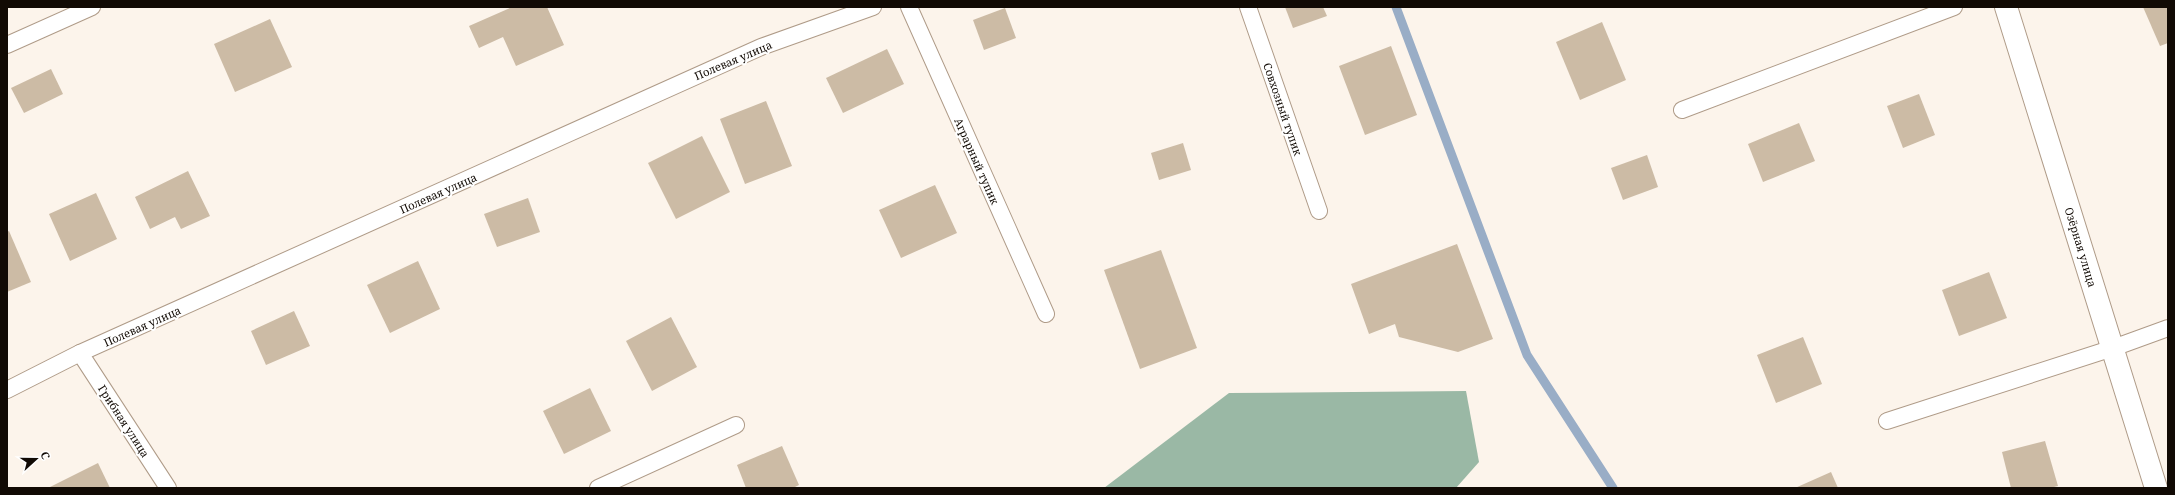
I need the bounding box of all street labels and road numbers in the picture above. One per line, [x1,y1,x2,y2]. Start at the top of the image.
street label: Полевая улица [692,37,774,83]
street label: Совхозный тупик [1260,61,1306,158]
street label: Аграрный тупик [951,115,1003,207]
street label: Полевая улица [397,169,479,217]
street label: Озёрная улица [2062,205,2100,289]
street label: Полевая улица [101,302,183,350]
street label: Грибная улица [95,382,153,460]

